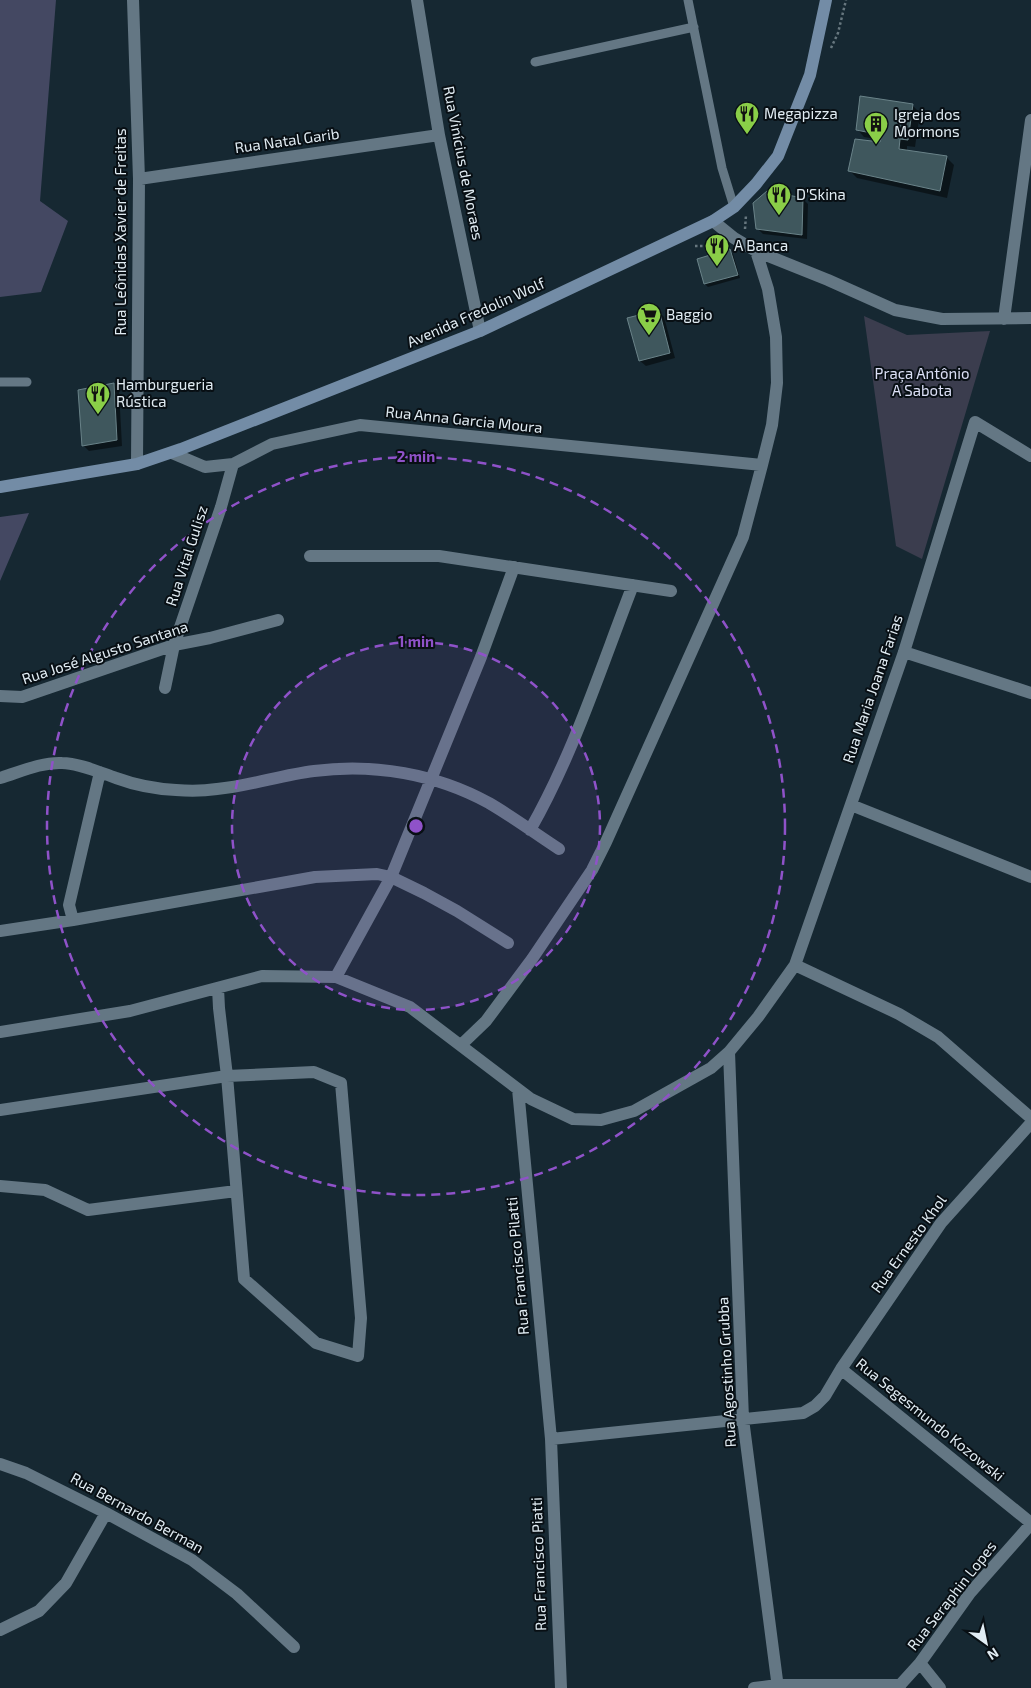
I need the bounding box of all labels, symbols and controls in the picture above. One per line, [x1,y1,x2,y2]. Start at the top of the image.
street label: Rua Vinícius de Moraes [440,84,488,241]
restaurant icon: Megapizza [734,101,760,135]
place label: Megapizza [764,104,838,122]
place label: Igreja dos Mormons [894,105,960,140]
building icon: Igreja dos Mormons [863,111,889,145]
street label: Rua Natal Garib [233,124,340,156]
street label: Rua Leônidas Xavier de Freitas [111,128,129,336]
restaurant icon: D'Skina [766,182,792,216]
place label: D'Skina [796,185,846,203]
restaurant icon: A Banca [704,233,730,267]
place label: A Banca [734,236,788,254]
street label: Avenida Fredolin Wolf [404,273,548,351]
supermarket icon: Baggio [636,302,662,336]
place label: Baggio [666,305,713,323]
park label: Praça Antônio A Sabota [875,364,969,399]
place label: Hamburgueria Rústica [116,375,213,410]
restaurant icon: Hamburgueria Rústica [85,381,111,415]
street label: Rua Anna Garcia Moura [385,402,544,436]
text: 2 min [397,447,435,465]
street label: Rua Vital Gulisz [161,503,211,608]
street label: Rua Maria Joana Farias [838,612,906,765]
street label: Rua José Algusto Santana [19,617,190,687]
text: 1 min [398,632,434,650]
centre of rings [407,817,425,835]
street label: Rua Ernesto Khol [867,1191,950,1296]
street label: Rua Francisco Pilatti [502,1196,532,1336]
street label: Rua Agostinho Grubba [713,1296,739,1448]
street label: Rua Segesmundo Kozowski [853,1354,1008,1485]
street label: Rua Bernardo Berman [68,1468,207,1556]
street label: Rua Francisco Piatti [527,1497,549,1631]
street label: Rua Seraphin Lopes [903,1537,1000,1654]
north arrow [961,1618,1011,1668]
text: N [984,1644,1002,1664]

